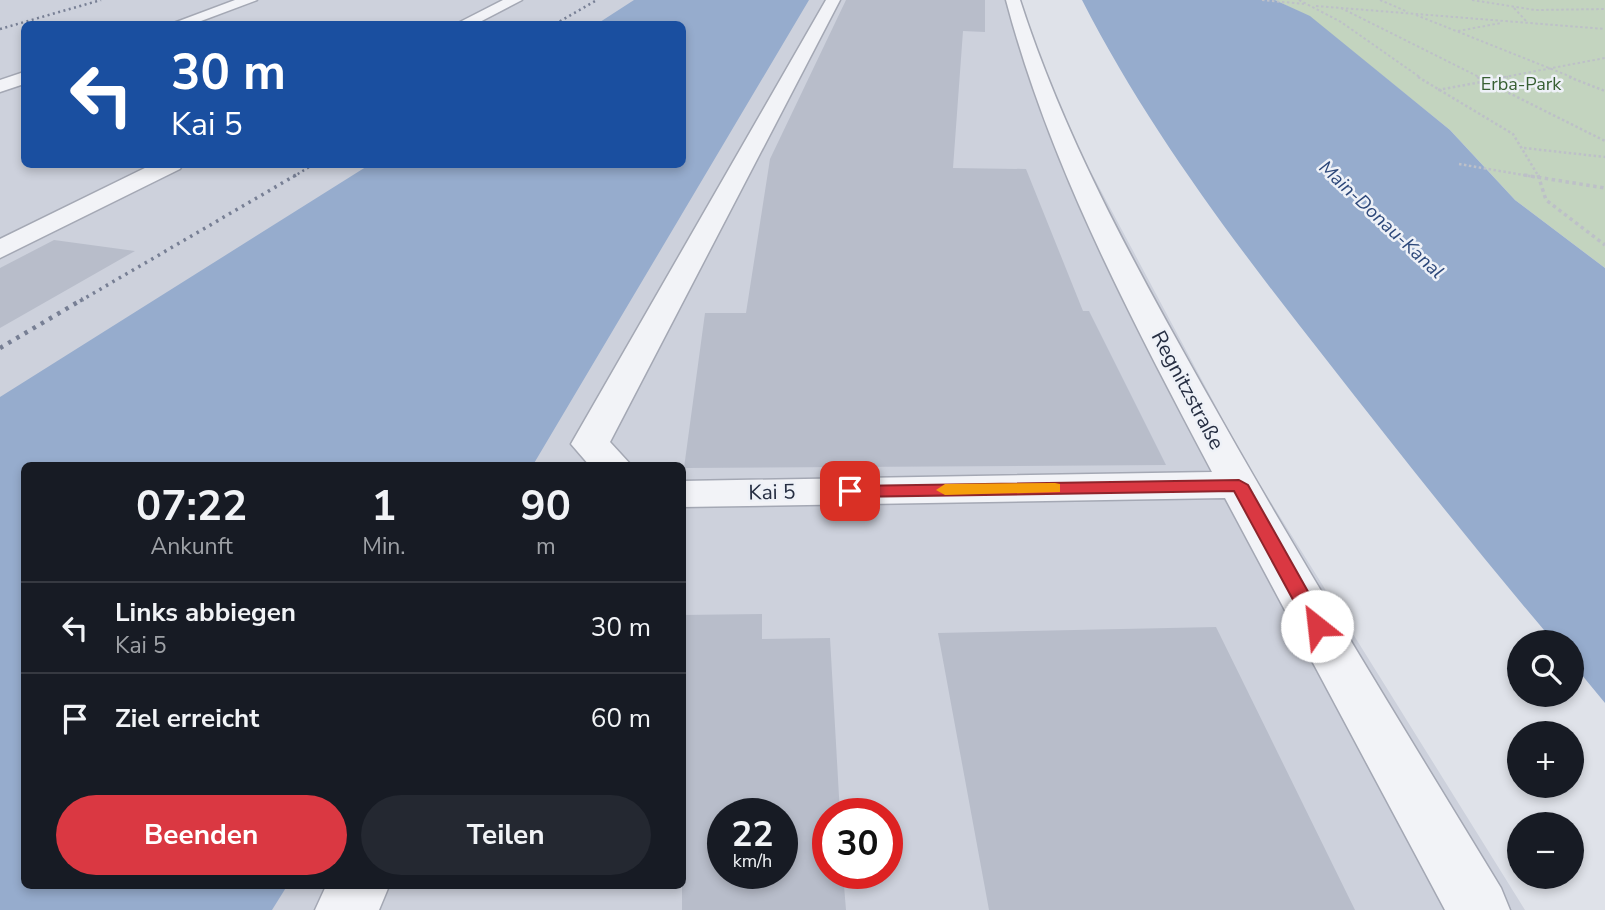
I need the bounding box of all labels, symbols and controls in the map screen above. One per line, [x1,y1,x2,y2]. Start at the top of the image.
text: 30 m [171,39,286,106]
icon: left [56,49,147,140]
park label: Erba-Park [1481,72,1562,96]
text: Kai 5 [171,103,243,146]
water label: Main-Donau-Kanal [1313,155,1450,285]
street label: Regnitzstraße [1145,326,1231,454]
pin [820,461,880,521]
icon: arrive [831,472,869,510]
text: 07:22 [136,478,247,535]
text: 1 [371,478,397,535]
text: 90 [521,478,571,535]
street label: Kai 5 [748,478,796,506]
text: Ankunft [150,531,233,562]
text: Min. [362,531,406,562]
text: m [536,531,556,562]
position arrow [1280,589,1354,663]
text: Links abbiegen [115,595,296,630]
icon: left [56,609,94,647]
text: 30 m [591,610,651,645]
text: Kai 5 [115,630,167,661]
map controls [1507,630,1584,889]
button: search [1507,630,1584,707]
icon: arrive [56,700,94,738]
text: Ziel erreicht [115,701,259,736]
text: 60 m [591,701,651,736]
button: + [1507,721,1584,798]
button: Beenden [56,795,347,875]
button: Teilen [361,795,651,875]
speed limit sign: 30 [812,798,903,889]
text: 22 [731,811,774,858]
button: − [1507,812,1584,889]
text: km/h [733,849,772,873]

